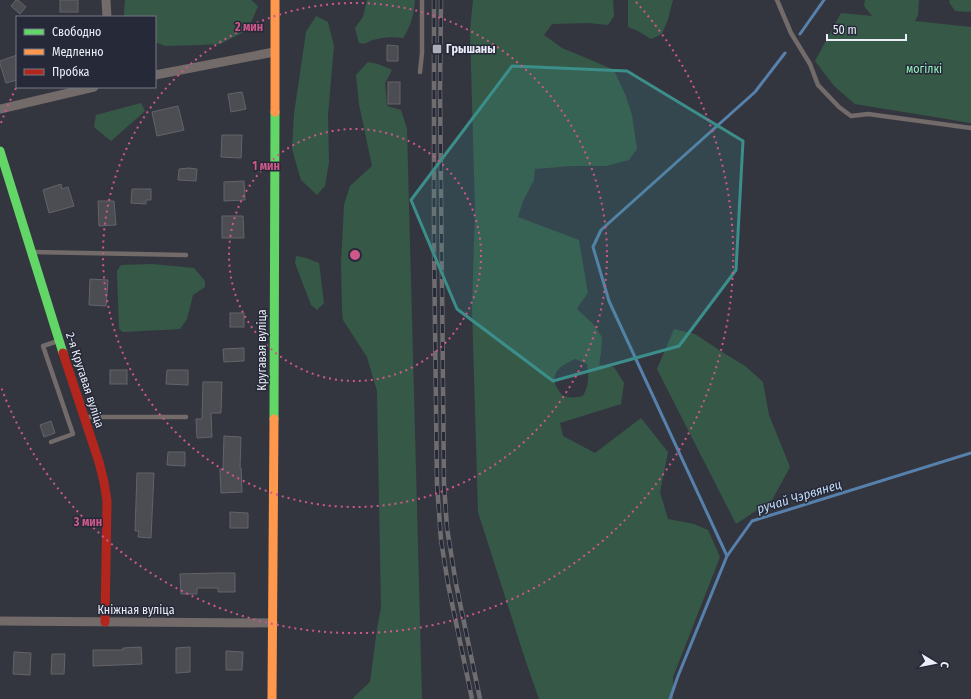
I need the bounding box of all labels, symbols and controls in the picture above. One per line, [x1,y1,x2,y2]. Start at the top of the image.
legend [16,16,156,88]
scale bar [827,16,906,42]
text: 2 мин [234,20,263,34]
text: 50 m [833,23,857,37]
text: Свободно [52,25,101,39]
place label: Грышаны [446,42,496,56]
marker: Грышаны [431,43,443,55]
text: Медленно [52,45,104,59]
park label: могілкі [906,62,942,76]
text: Пробка [52,65,90,79]
text: 1 мин [252,159,280,173]
centre of rings [348,248,362,262]
street label: Кругавая вуліца [255,309,269,391]
street label: 2-я Кругавая вуліца [63,330,107,430]
water label: ручай Чэрвянец [755,476,843,516]
text: 3 мин [73,515,102,529]
street label: Кніжная вуліца [97,603,175,617]
north arrow [915,643,955,683]
text: С [937,661,951,669]

